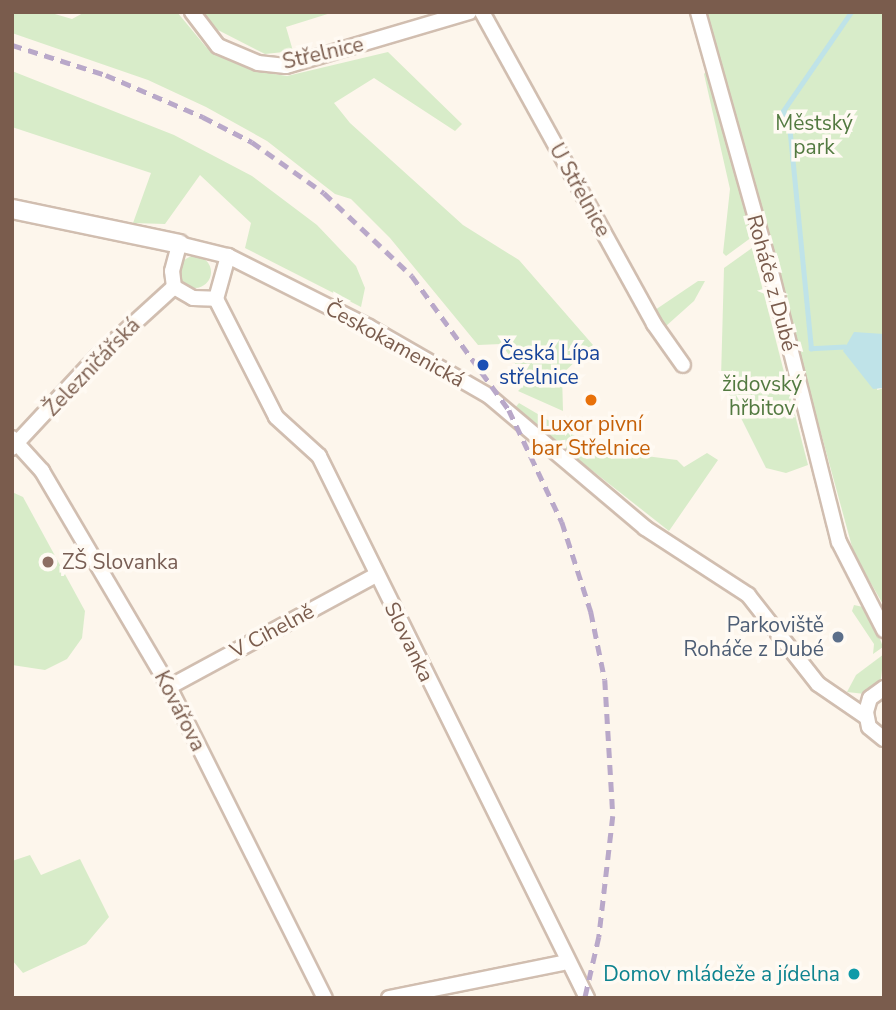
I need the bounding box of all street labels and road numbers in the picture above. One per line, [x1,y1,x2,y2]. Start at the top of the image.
street label: Střelnice [280,31,366,75]
street label: U Střelnice [544,139,616,241]
street label: Roháče z Dubé [742,212,802,354]
street label: Českokamenická [321,295,469,393]
street label: Železničářská [39,313,145,421]
street label: V Cihelně [226,598,318,664]
street label: Slovanka [379,598,439,686]
street label: Kovářova [149,667,211,755]

